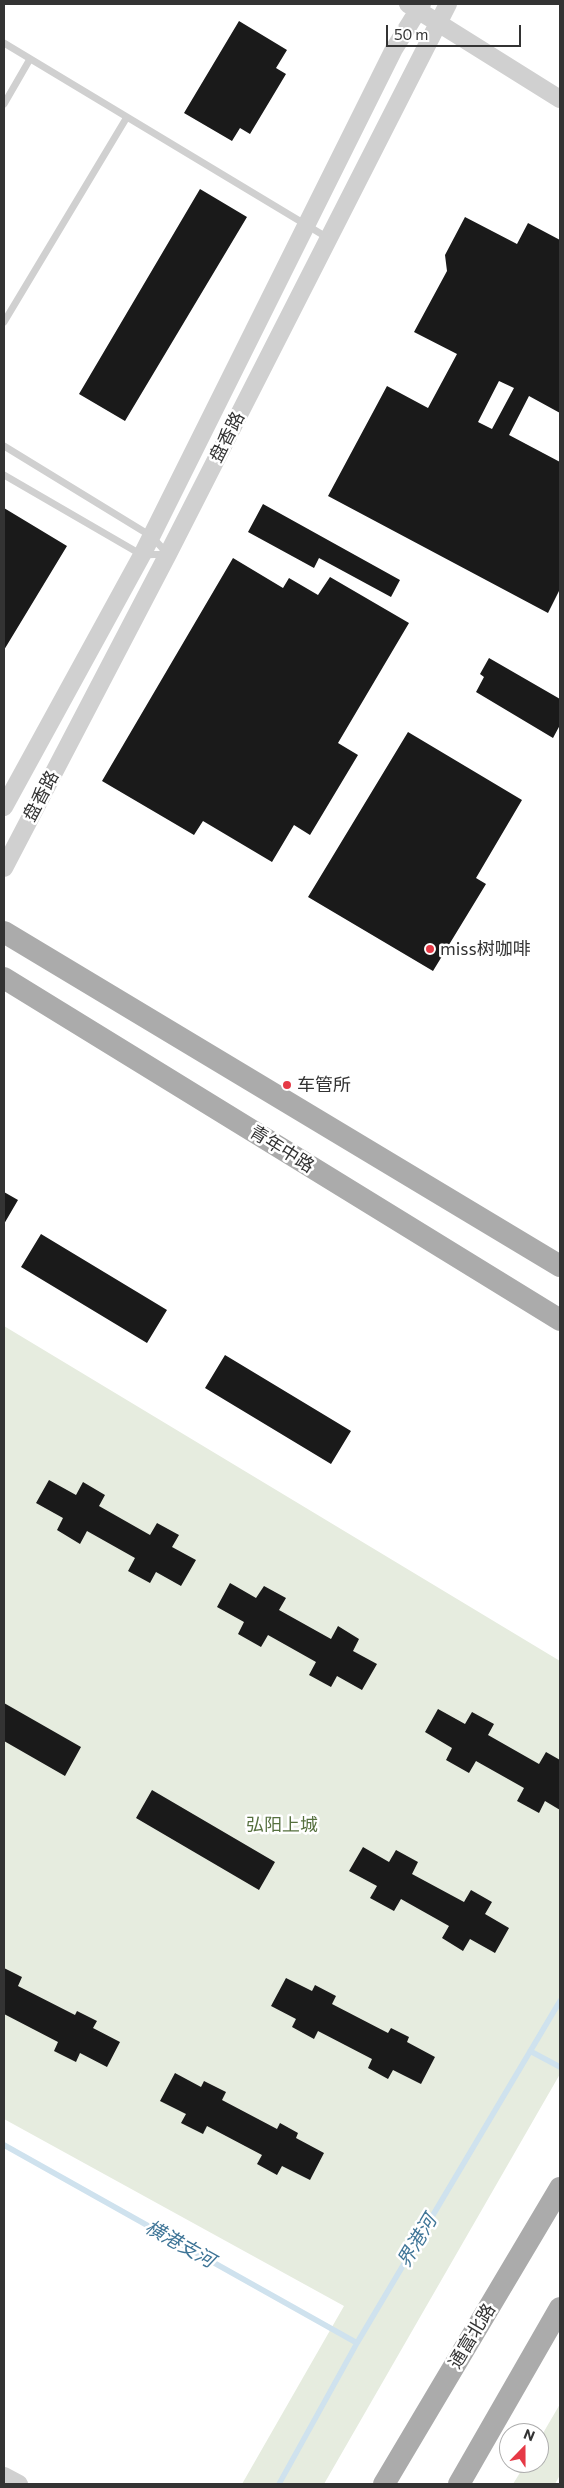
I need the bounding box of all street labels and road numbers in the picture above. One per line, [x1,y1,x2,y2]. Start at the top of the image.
street label: 盘香路 [205,408,249,466]
street label: 盘香路 [19,767,63,825]
street label: 青年中路 [246,1121,318,1177]
street label: 通富北路 [444,2300,500,2372]

